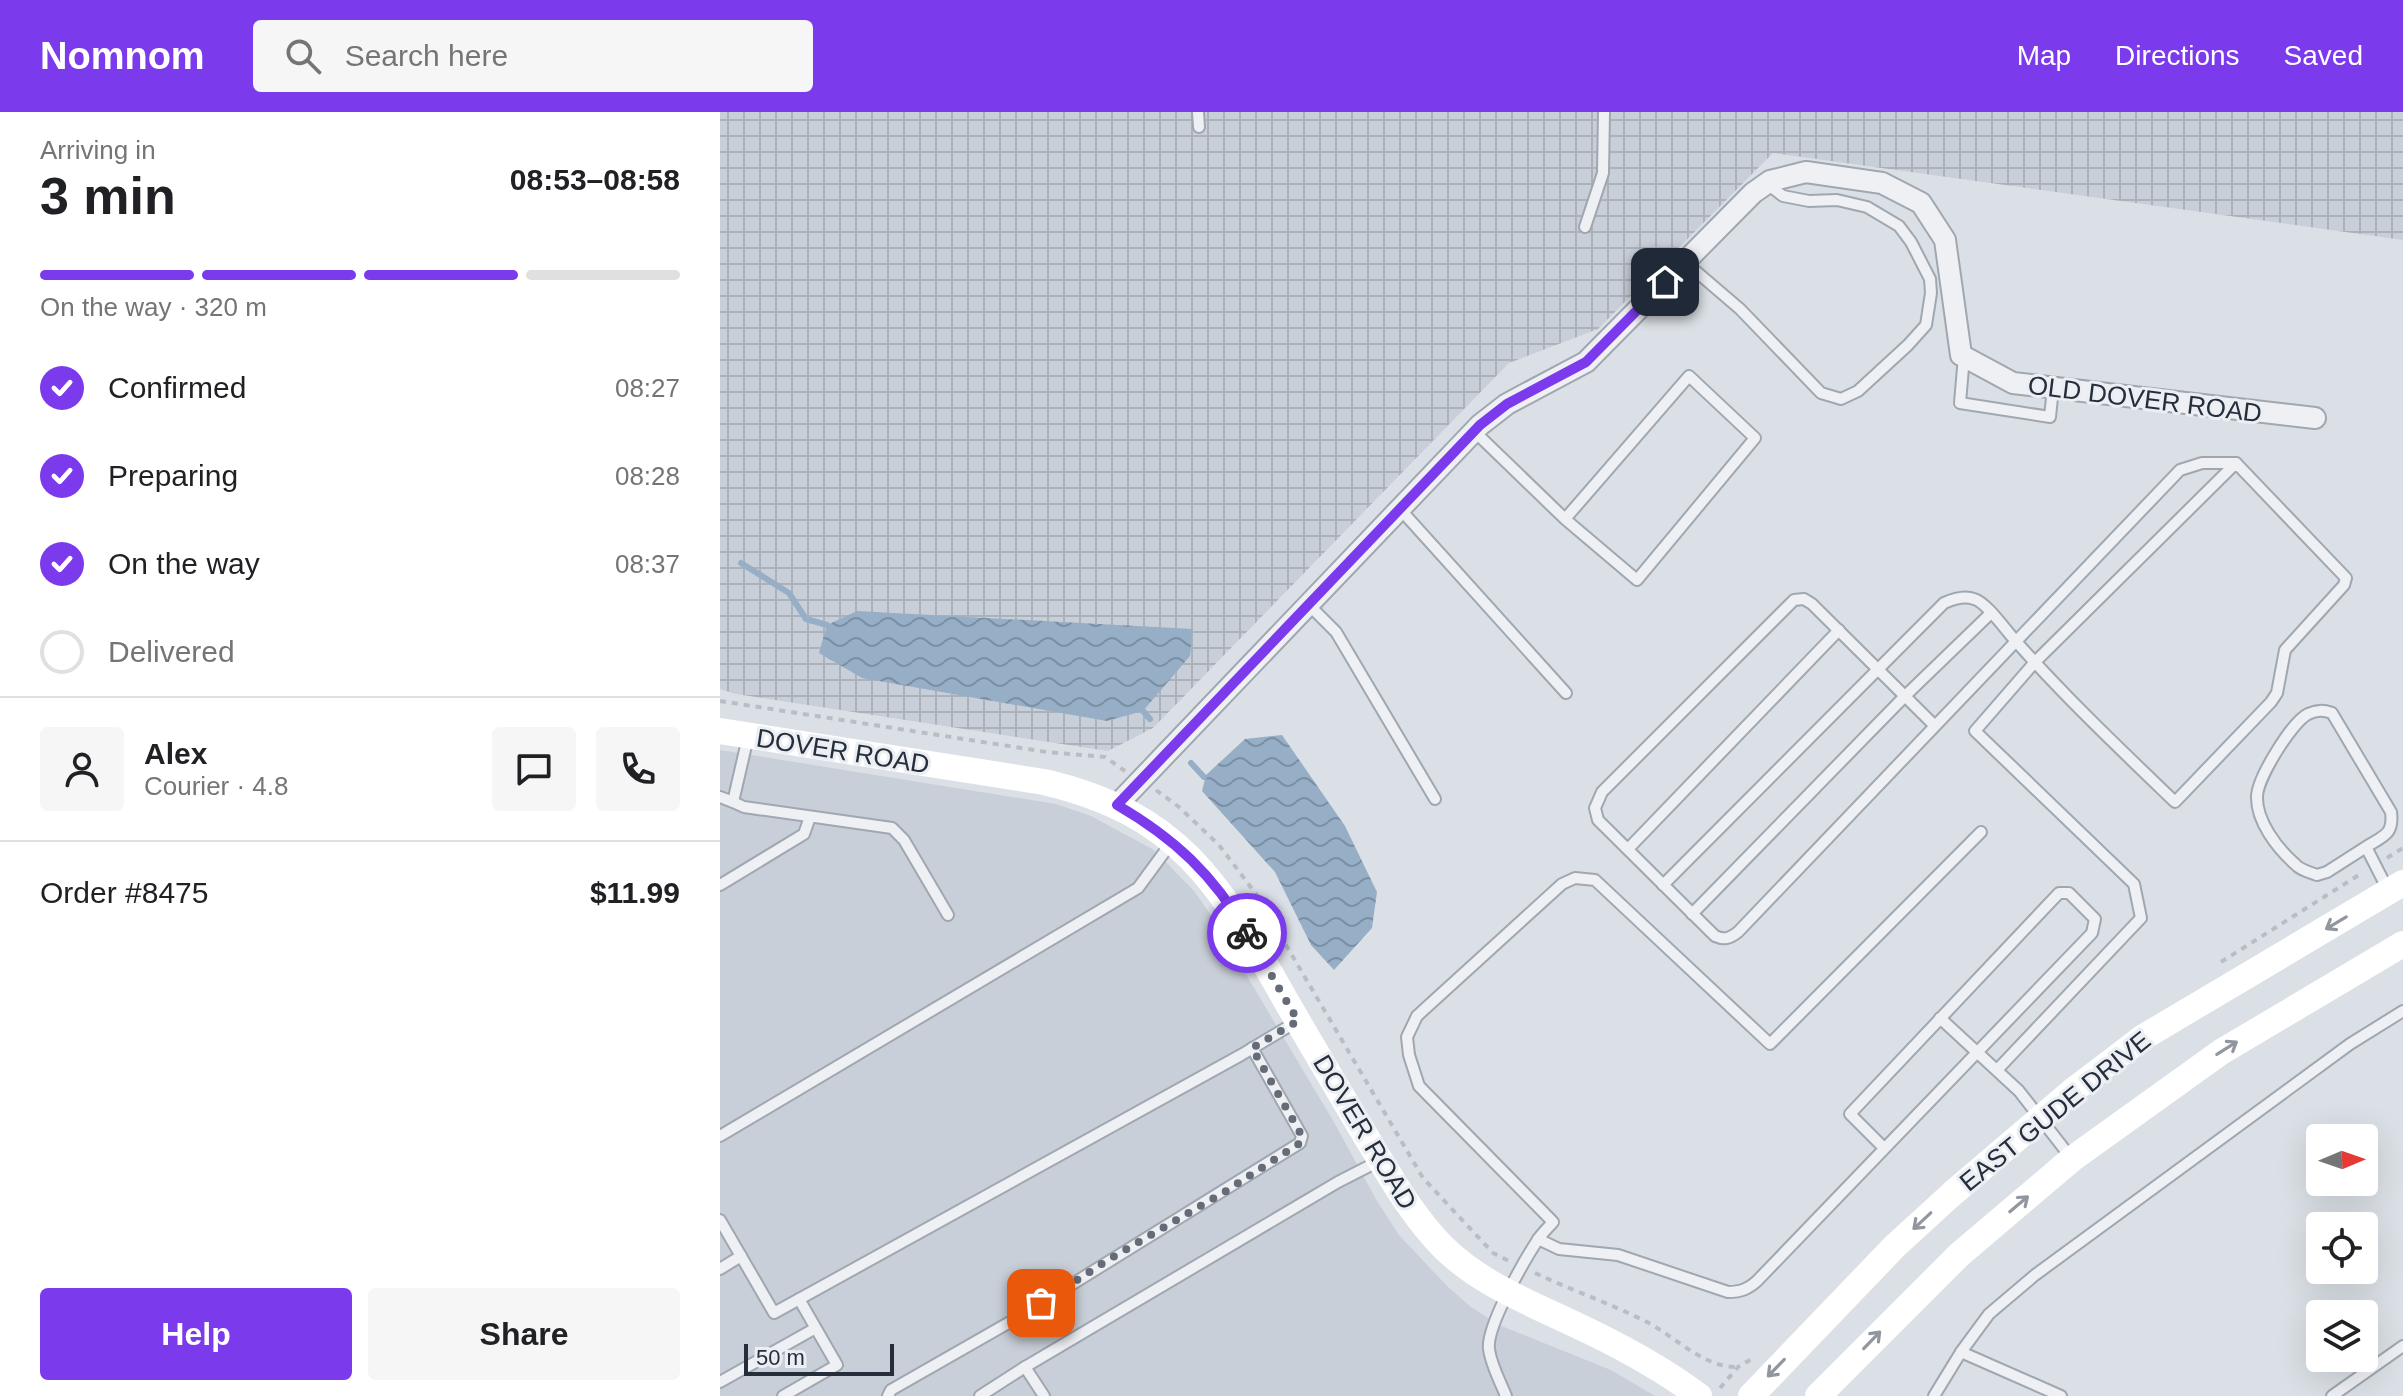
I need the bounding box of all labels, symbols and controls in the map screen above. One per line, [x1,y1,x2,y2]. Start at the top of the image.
search box [253,20,813,92]
icon: search [281,34,325,78]
text: Nomnom [40,35,205,77]
text: Search here [345,39,508,72]
text: Map [2017,40,2071,71]
text: Directions [2115,40,2240,71]
text: Saved [2284,40,2363,71]
text: Arriving in [40,135,156,165]
text: 08:53–08:58 [510,163,680,196]
text: 3 min [40,167,176,225]
pin [1631,248,1699,316]
icon: home [1643,260,1687,304]
text: On the way · 320 m [40,292,267,322]
icon: check [40,366,84,410]
street label: OLD DOVER ROAD [2026,370,2264,428]
text: Confirmed [108,371,246,404]
text: 08:27 [615,373,680,403]
icon: check [40,454,84,498]
text: Preparing [108,459,238,492]
text: 08:28 [615,461,680,491]
icon: check [40,542,84,586]
text: On the way [108,547,260,580]
text: 08:37 [615,549,680,579]
text: Delivered [108,635,235,668]
street label: DOVER ROAD [754,723,932,779]
button: person [40,727,124,811]
button: chat [492,727,576,811]
button: phone [596,727,680,811]
text: Alex [144,737,207,770]
text: Courier · 4.8 [144,771,289,801]
text: Order #8475 [40,876,208,909]
text: $11.99 [590,876,680,909]
courier [1207,893,1287,973]
icon: bike [1225,911,1269,955]
one-way arrow [2325,915,2348,931]
street label: EAST GUDE DRIVE [1954,1025,2156,1197]
one-way arrow [2215,1040,2237,1057]
street label: DOVER ROAD [1307,1049,1423,1215]
north arrow [2306,1124,2378,1196]
map controls [2306,1124,2378,1372]
one-way arrow [2008,1195,2028,1213]
one-way arrow [1912,1212,1932,1231]
button: locate [2306,1212,2378,1284]
pin [1007,1269,1075,1337]
icon: bag [1019,1281,1063,1325]
button: Help [40,1288,352,1380]
button: Share [368,1288,680,1380]
button: layers [2306,1300,2378,1372]
one-way arrow [1863,1330,1882,1350]
scale bar [744,1340,894,1376]
text: 50 m [756,1345,805,1370]
one-way arrow [1767,1358,1786,1378]

